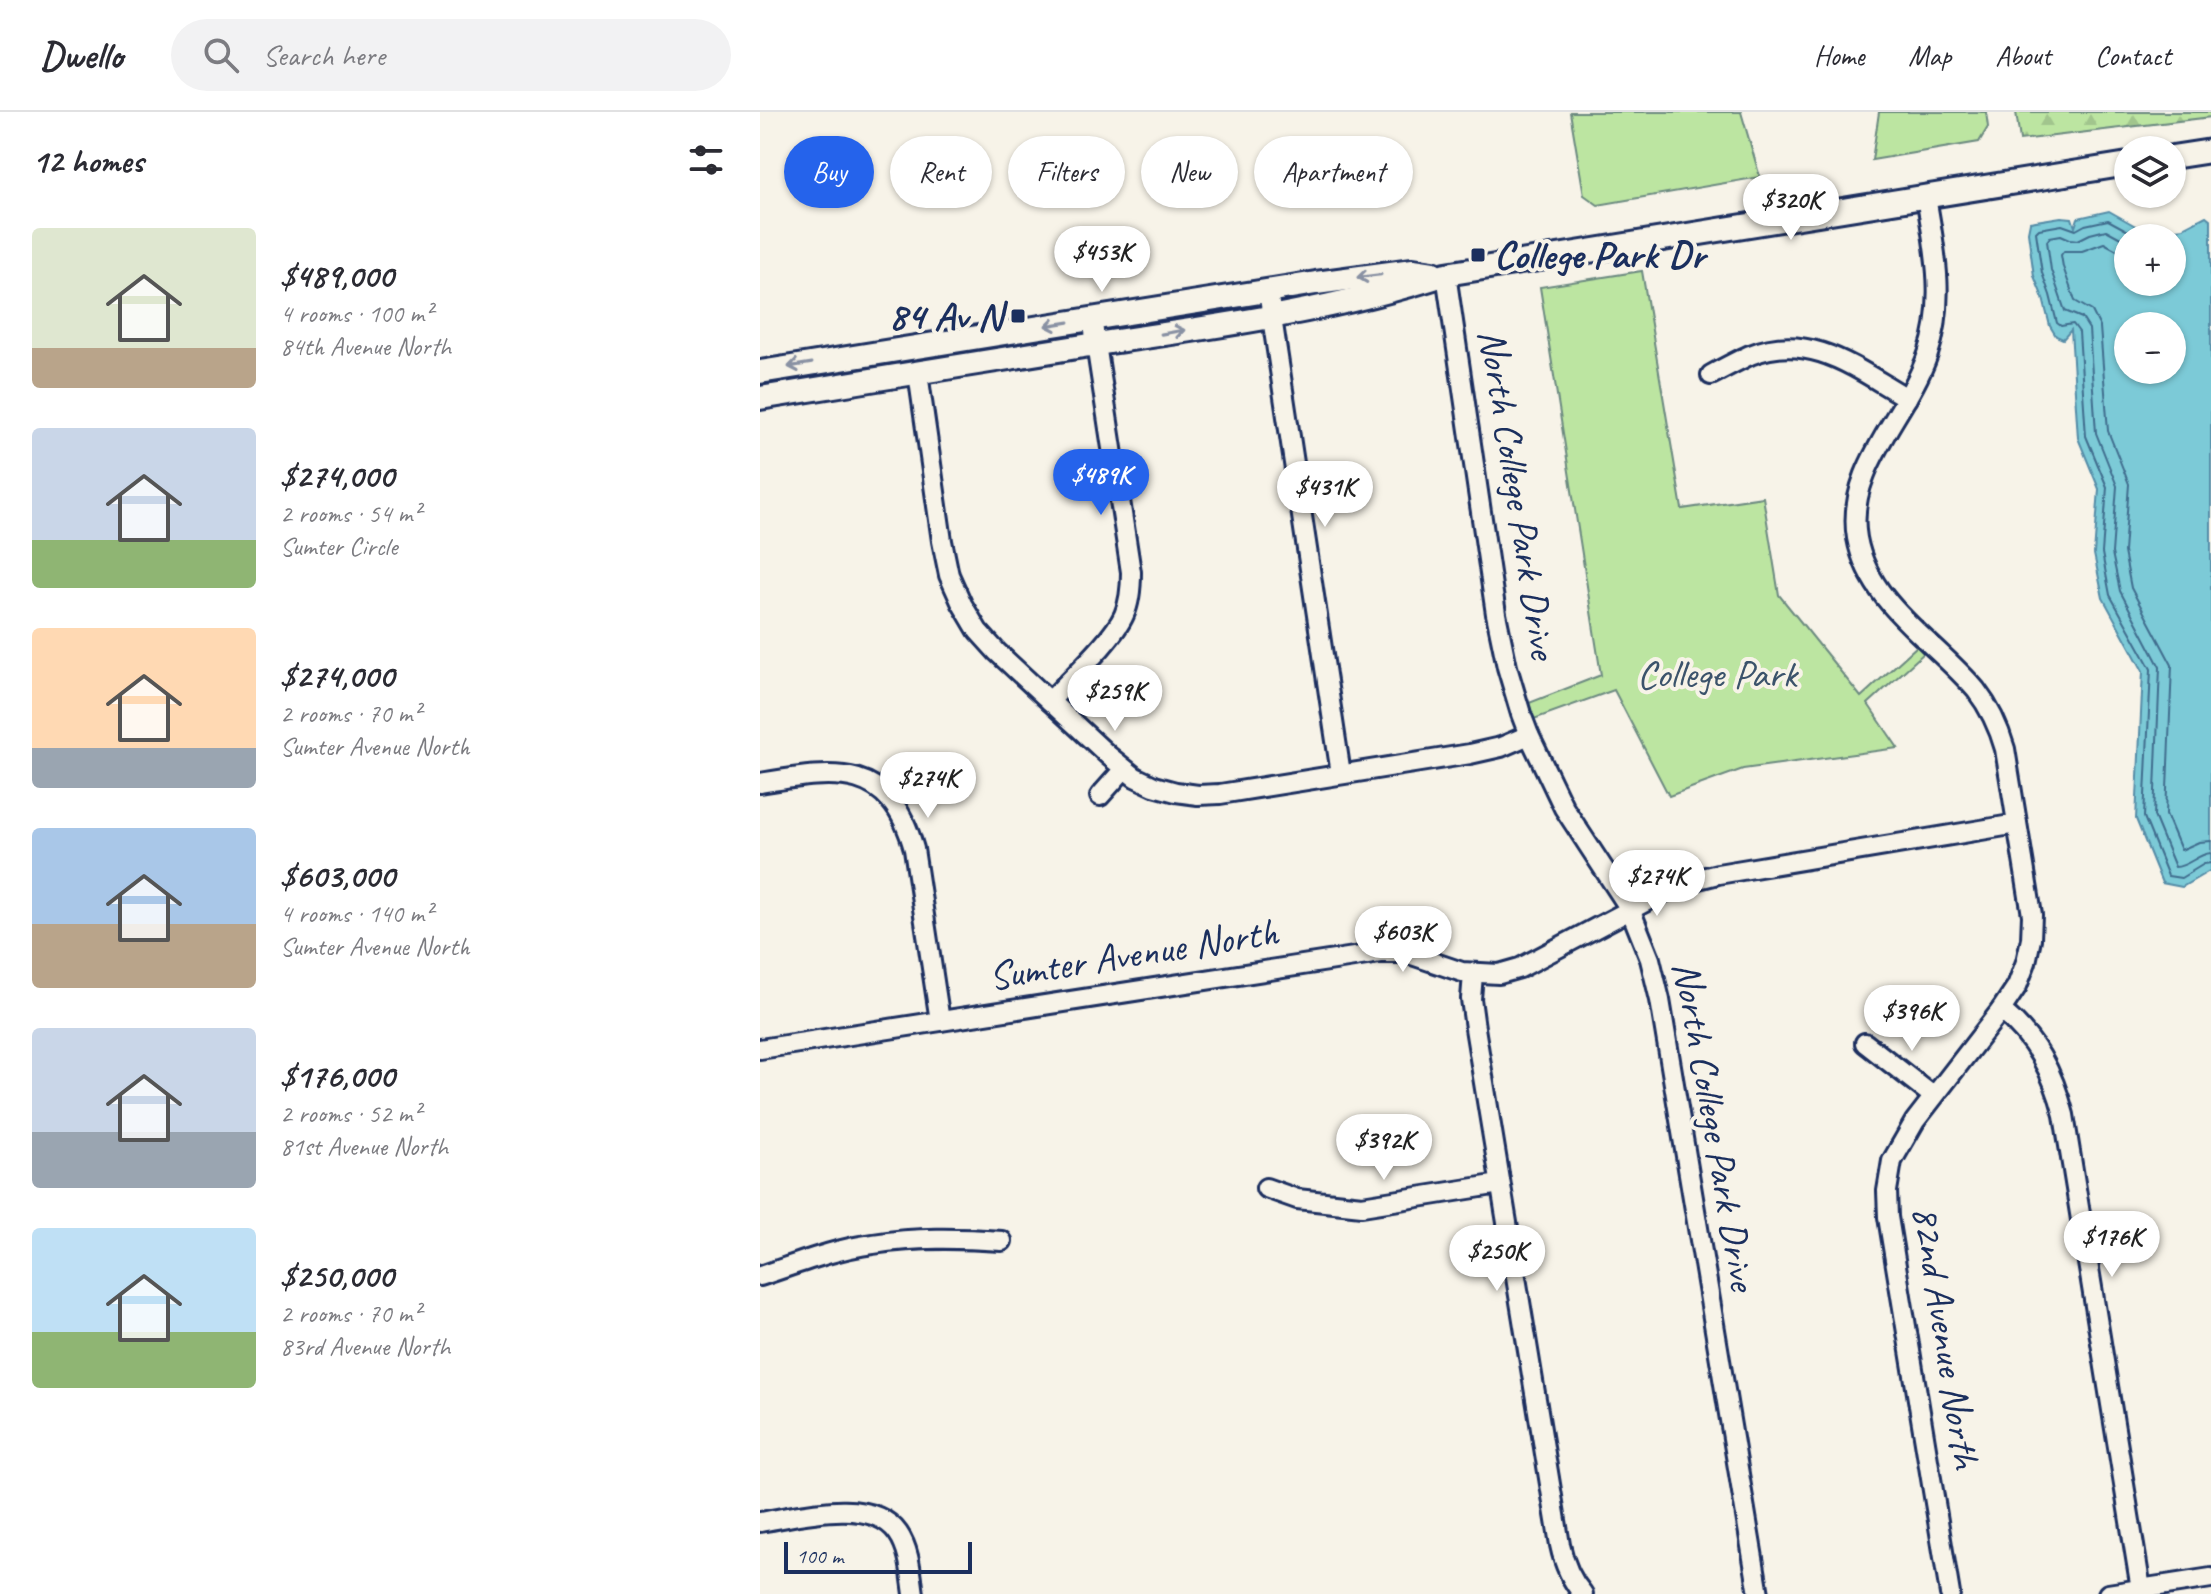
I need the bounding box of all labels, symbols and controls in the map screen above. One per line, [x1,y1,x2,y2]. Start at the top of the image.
search box [171,19,731,91]
text: Dwello [40,32,123,79]
icon: search [199,33,243,77]
text: Search here [263,36,385,74]
text: Home [1814,38,1864,73]
text: Map [1908,38,1951,73]
text: About [1995,38,2051,73]
text: Contact [2095,38,2171,73]
chip: Buy [784,136,874,208]
chip: Rent [890,136,992,208]
chip: Filters [1008,136,1125,208]
chip: New [1141,136,1238,208]
chip: Apartment [1254,136,1413,208]
map controls [2114,136,2186,384]
button: layers [2114,136,2186,208]
icon: filters [684,138,728,182]
text: 12 homes [32,139,143,182]
pin: $320K [1735,174,1847,242]
text: $320K [1761,183,1821,216]
button: + [2114,224,2186,296]
pin: $453K [1046,226,1158,294]
place label: College Park Dr [1494,230,1709,280]
text: $453K [1072,235,1132,268]
marker: College Park Dr [1469,246,1487,264]
text: $489,000 [280,254,393,297]
icon: home [96,260,192,356]
one-way arrow [1357,269,1382,284]
place label: 84 Av N [888,291,1008,341]
text: 4 rooms · 100 m² [280,297,432,330]
marker: 84 Av N [1009,307,1027,325]
button: − [2114,312,2186,384]
one-way arrow [1045,317,1070,332]
one-way arrow [1160,324,1185,339]
street label: North College Park Drive [1467,326,1569,665]
text: 84th Avenue North [280,330,451,363]
one-way arrow [788,358,813,373]
pin: $489K [1045,449,1157,517]
text: $274,000 [280,454,394,497]
text: $489K [1071,458,1131,491]
icon: home [96,460,192,556]
pin: $431K [1269,461,1381,529]
text: $431K [1295,470,1355,503]
text: 2 rooms · 54 m² [280,497,421,530]
text: Sumter Circle [280,530,397,563]
park label: College Park [1637,649,1799,699]
text: $274,000 [280,654,394,697]
icon: home [96,660,192,756]
pin: $259K [1059,665,1171,733]
text: $259K [1085,674,1145,707]
text: 2 rooms · 70 m² [280,697,421,730]
text: Sumter Avenue North [280,730,470,763]
pin: $274K [872,752,984,820]
text: $274K [898,761,958,794]
pin: $274K [1601,850,1713,918]
text: $603,000 [280,854,395,897]
text: $274K [1627,859,1687,892]
icon: home [96,860,192,956]
text: 4 rooms · 140 m² [280,897,432,930]
street label: Sumter Avenue North [985,906,1283,1002]
pin: $603K [1347,906,1459,974]
text: $603K [1373,915,1433,948]
text: Sumter Avenue North [280,930,470,963]
street label: North College Park Drive [1661,958,1769,1297]
pin: $396K [1856,985,1968,1053]
text: $396K [1882,994,1942,1027]
text: $176,000 [280,1054,394,1097]
icon: home [96,1060,192,1156]
text: 2 rooms · 52 m² [280,1097,421,1130]
pin: $392K [1328,1114,1440,1182]
text: $392K [1354,1123,1414,1156]
text: 81st Avenue North [280,1130,448,1163]
street label: 82nd Avenue North [1901,1202,1992,1474]
pin: $176K [2056,1211,2168,1279]
text: $176K [2082,1220,2142,1253]
pin: $250K [1441,1225,1553,1293]
text: $250K [1467,1234,1527,1267]
text: $250,000 [280,1254,393,1297]
icon: home [96,1260,192,1356]
text: 2 rooms · 70 m² [280,1297,421,1330]
text: 83rd Avenue North [280,1330,450,1363]
scale bar [784,1538,972,1574]
text: 100 m [796,1542,843,1570]

